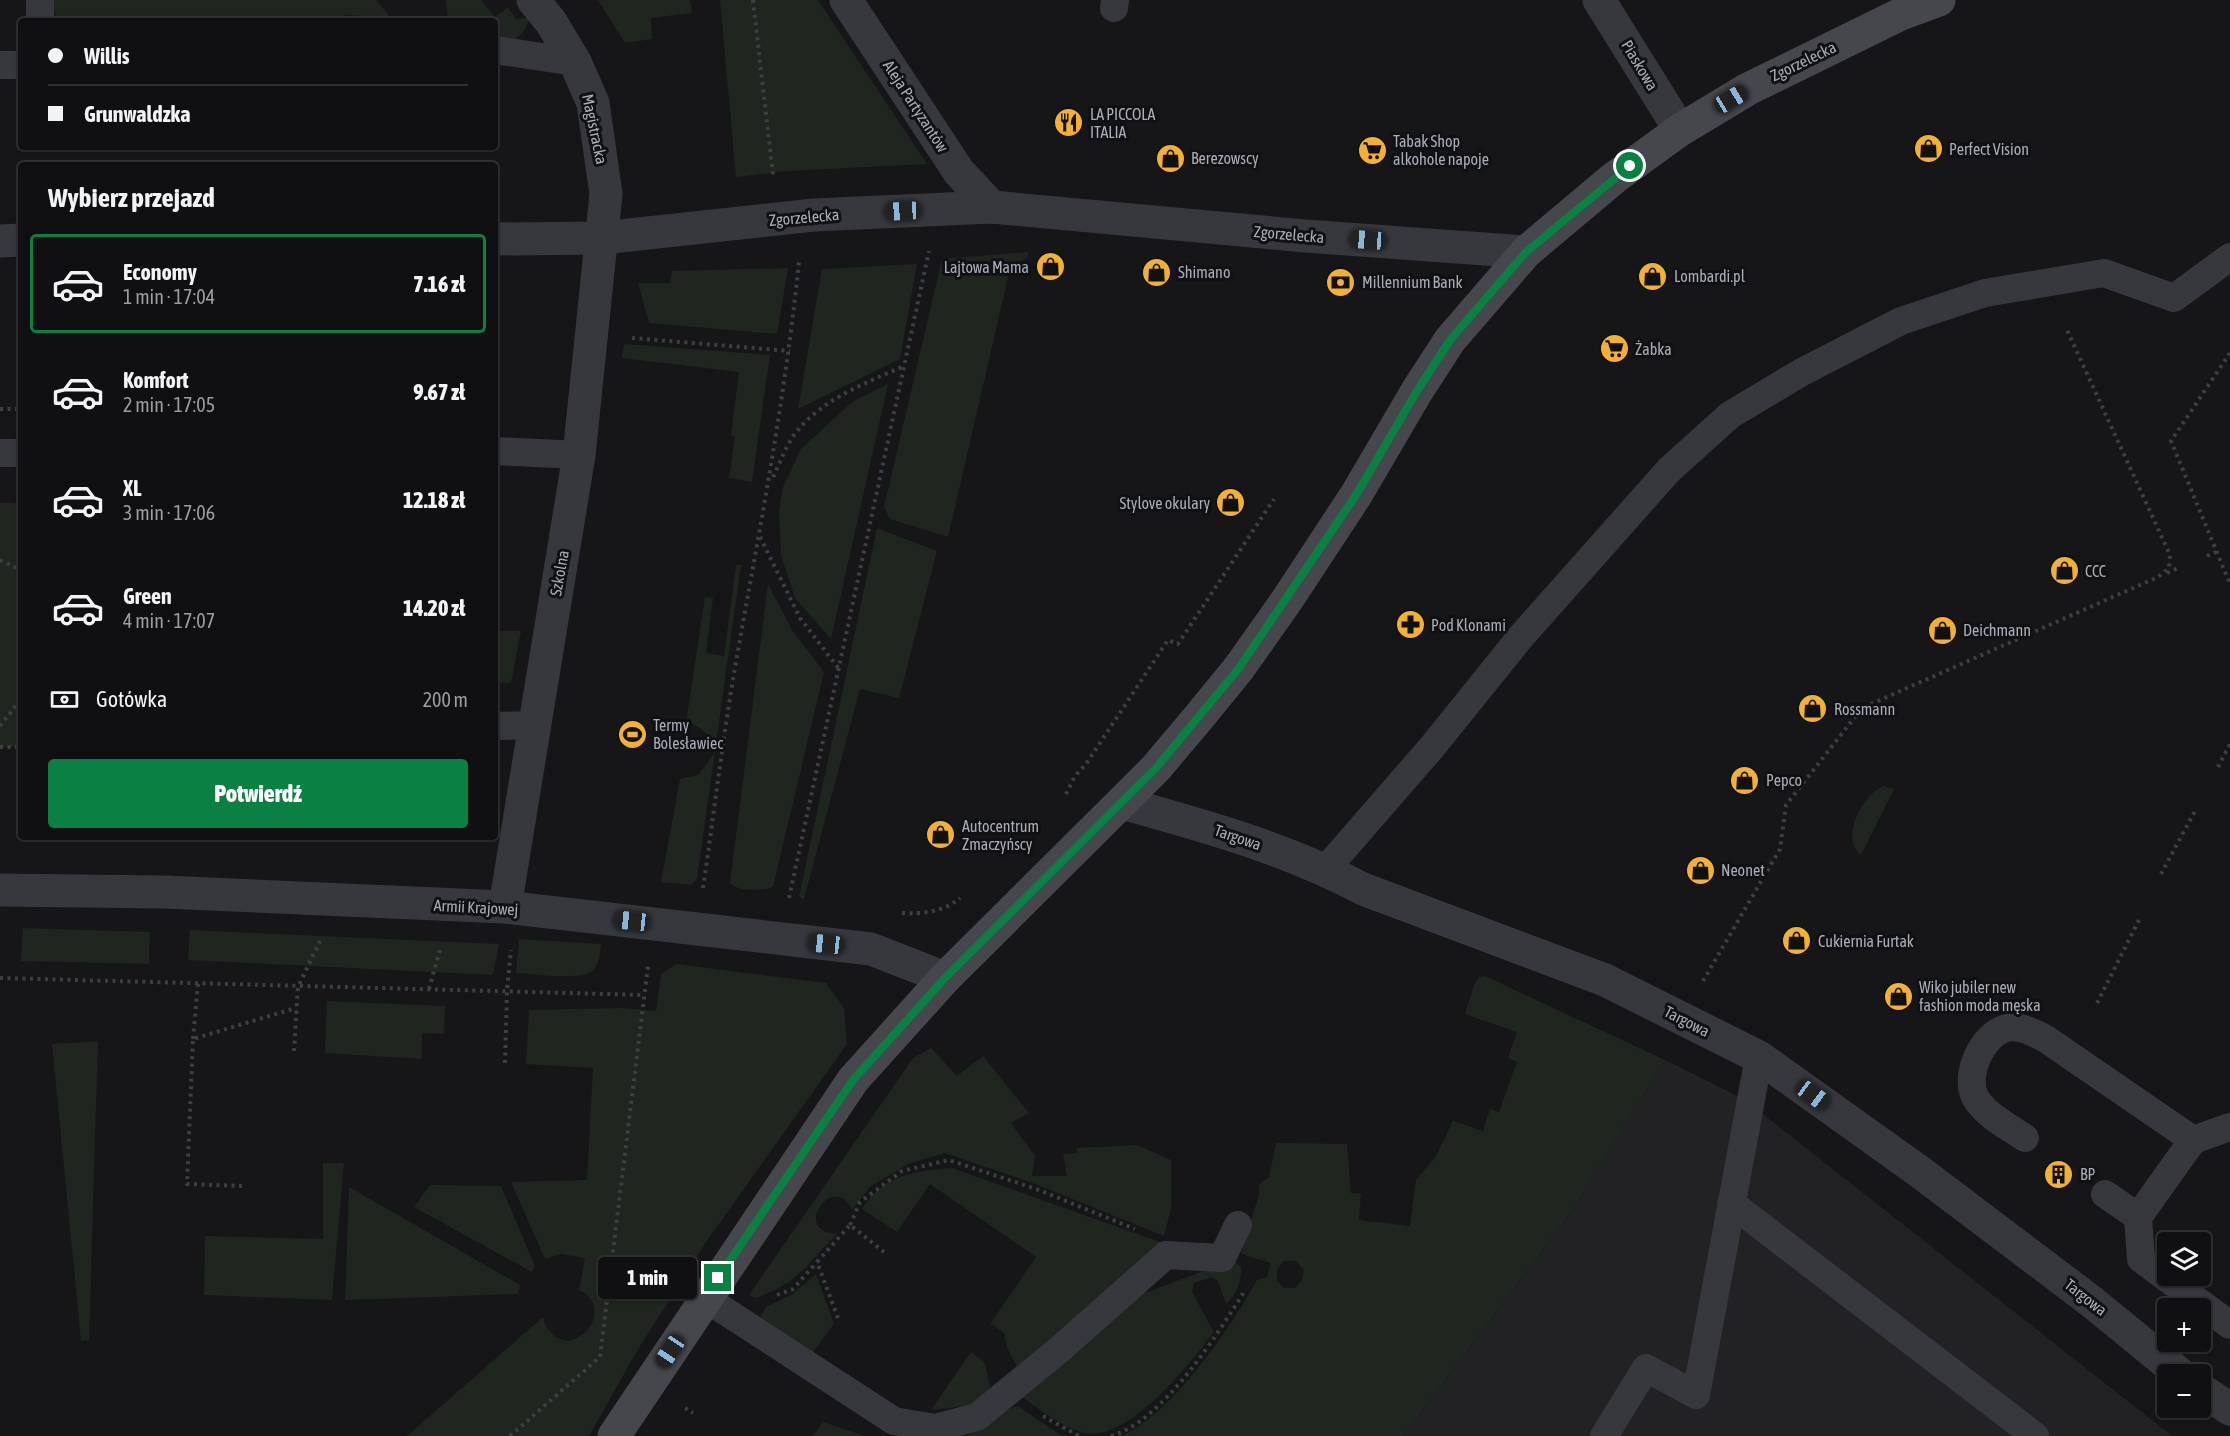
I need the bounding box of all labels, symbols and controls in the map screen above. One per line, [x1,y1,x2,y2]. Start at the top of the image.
street label: Piaskowa [1618,37,1662,93]
street label: Zgorzelecka [1767,37,1839,85]
text: Willis [84,43,130,69]
street label: Aleja Partyzantów [879,57,953,156]
car [1711,82,1751,116]
street label: Magistracka [578,92,611,166]
text: Grunwaldzka [84,101,190,127]
place label: LA PICCOLA ITALIA [1090,105,1155,141]
restaurant icon: LA PICCOLA ITALIA [1053,107,1085,139]
place label: Tabak Shop alkohole napoje [1393,132,1489,169]
shop icon: Perfect Vision [1912,133,1944,165]
supermarket icon: Tabak Shop alkohole napoje [1356,134,1388,166]
place label: Perfect Vision [1949,140,2029,158]
shop icon: Berezowscy [1154,142,1186,174]
place label: Berezowscy [1191,149,1259,168]
route start [1616,152,1643,179]
text: Wybierz przejazd [48,182,215,213]
car [885,201,921,221]
street label: Zgorzelecka [768,205,840,230]
street label: Zgorzelecka [1253,222,1325,247]
car [1349,230,1387,250]
shop icon: Lajtowa Mama [1034,251,1066,283]
shop icon: Shimano [1141,256,1173,288]
icon: car [51,257,105,311]
place label: Lajtowa Mama [944,258,1029,277]
text: Economy [123,259,197,285]
shop icon: Lombardi.pl [1637,260,1669,292]
place label: Shimano [1178,263,1230,281]
bank icon: Millennium Bank [1325,266,1357,298]
place label: Lombardi.pl [1674,267,1746,286]
text: 7.16 zł [413,271,465,297]
place label: Millennium Bank [1362,273,1462,291]
text: 1 min · 17:04 [123,285,215,308]
supermarket icon: Żabka [1598,333,1630,365]
place label: Żabka [1635,340,1672,358]
icon: car [51,365,105,419]
text: Komfort [123,367,189,393]
text: 9.67 zł [413,379,465,405]
text: 2 min · 17:05 [123,393,215,416]
icon: car [51,473,105,527]
text: XL [123,475,141,501]
text: 12.18 zł [403,487,465,513]
shop icon: Stylove okulary [1215,487,1247,519]
place label: Stylove okulary [1119,494,1210,513]
text: 3 min · 17:06 [123,501,215,524]
street label: Szkolna [546,549,572,597]
shop icon: CCC [2048,555,2080,587]
place label: CCC [2085,562,2106,580]
icon: car [51,581,105,635]
text: Green [123,583,172,609]
text: 14.20 zł [403,595,465,621]
text: 4 min · 17:07 [123,609,215,632]
pharmacy icon: Pod Klonami [1394,609,1426,641]
shop icon: Deichmann [1926,614,1958,646]
place label: Pod Klonami [1431,616,1506,634]
place label: Deichmann [1963,621,2031,639]
icon: cash [48,683,81,716]
text: Gotówka [96,686,167,712]
text: 200 m [423,688,468,711]
shop icon: Rossmann [1797,693,1829,725]
place label: Rossmann [1834,700,1895,718]
place label: Termy Bolesławiec [653,716,723,752]
sports icon: Termy Bolesławiec [616,718,648,750]
button: Potwierdź [48,759,468,828]
shop icon: Pepco [1729,764,1761,796]
place label: Pepco [1766,771,1802,790]
place label: Autocentrum Zmaczyńscy [962,817,1039,854]
shop icon: Autocentrum Zmaczyńscy [925,819,957,851]
street label: Targowa [1212,821,1264,854]
shop icon: Neonet [1684,854,1716,886]
place label: Neonet [1721,861,1765,879]
street label: Armii Krajowej [433,896,519,919]
car [613,910,651,932]
shop icon: Cukiernia Furtak [1781,925,1813,957]
place label: Cukiernia Furtak [1818,932,1914,950]
car [807,933,845,955]
place label: Wiko jubiler new fashion moda męska [1919,978,2041,1015]
shop icon: Wiko jubiler new fashion moda męska [1882,980,1914,1012]
street label: Targowa [1661,1002,1713,1041]
car [1793,1077,1833,1113]
building icon: BP [2043,1158,2075,1190]
place label: BP [2080,1165,2096,1183]
map controls [2157,1232,2211,1418]
button: layers [2157,1232,2211,1286]
callout: 1 min [598,1257,697,1299]
route end [704,1264,731,1291]
text: 1 min [627,1266,668,1289]
street label: Targowa [2061,1275,2111,1320]
button: + [2157,1298,2211,1352]
car [652,1331,688,1371]
button: − [2157,1364,2211,1418]

